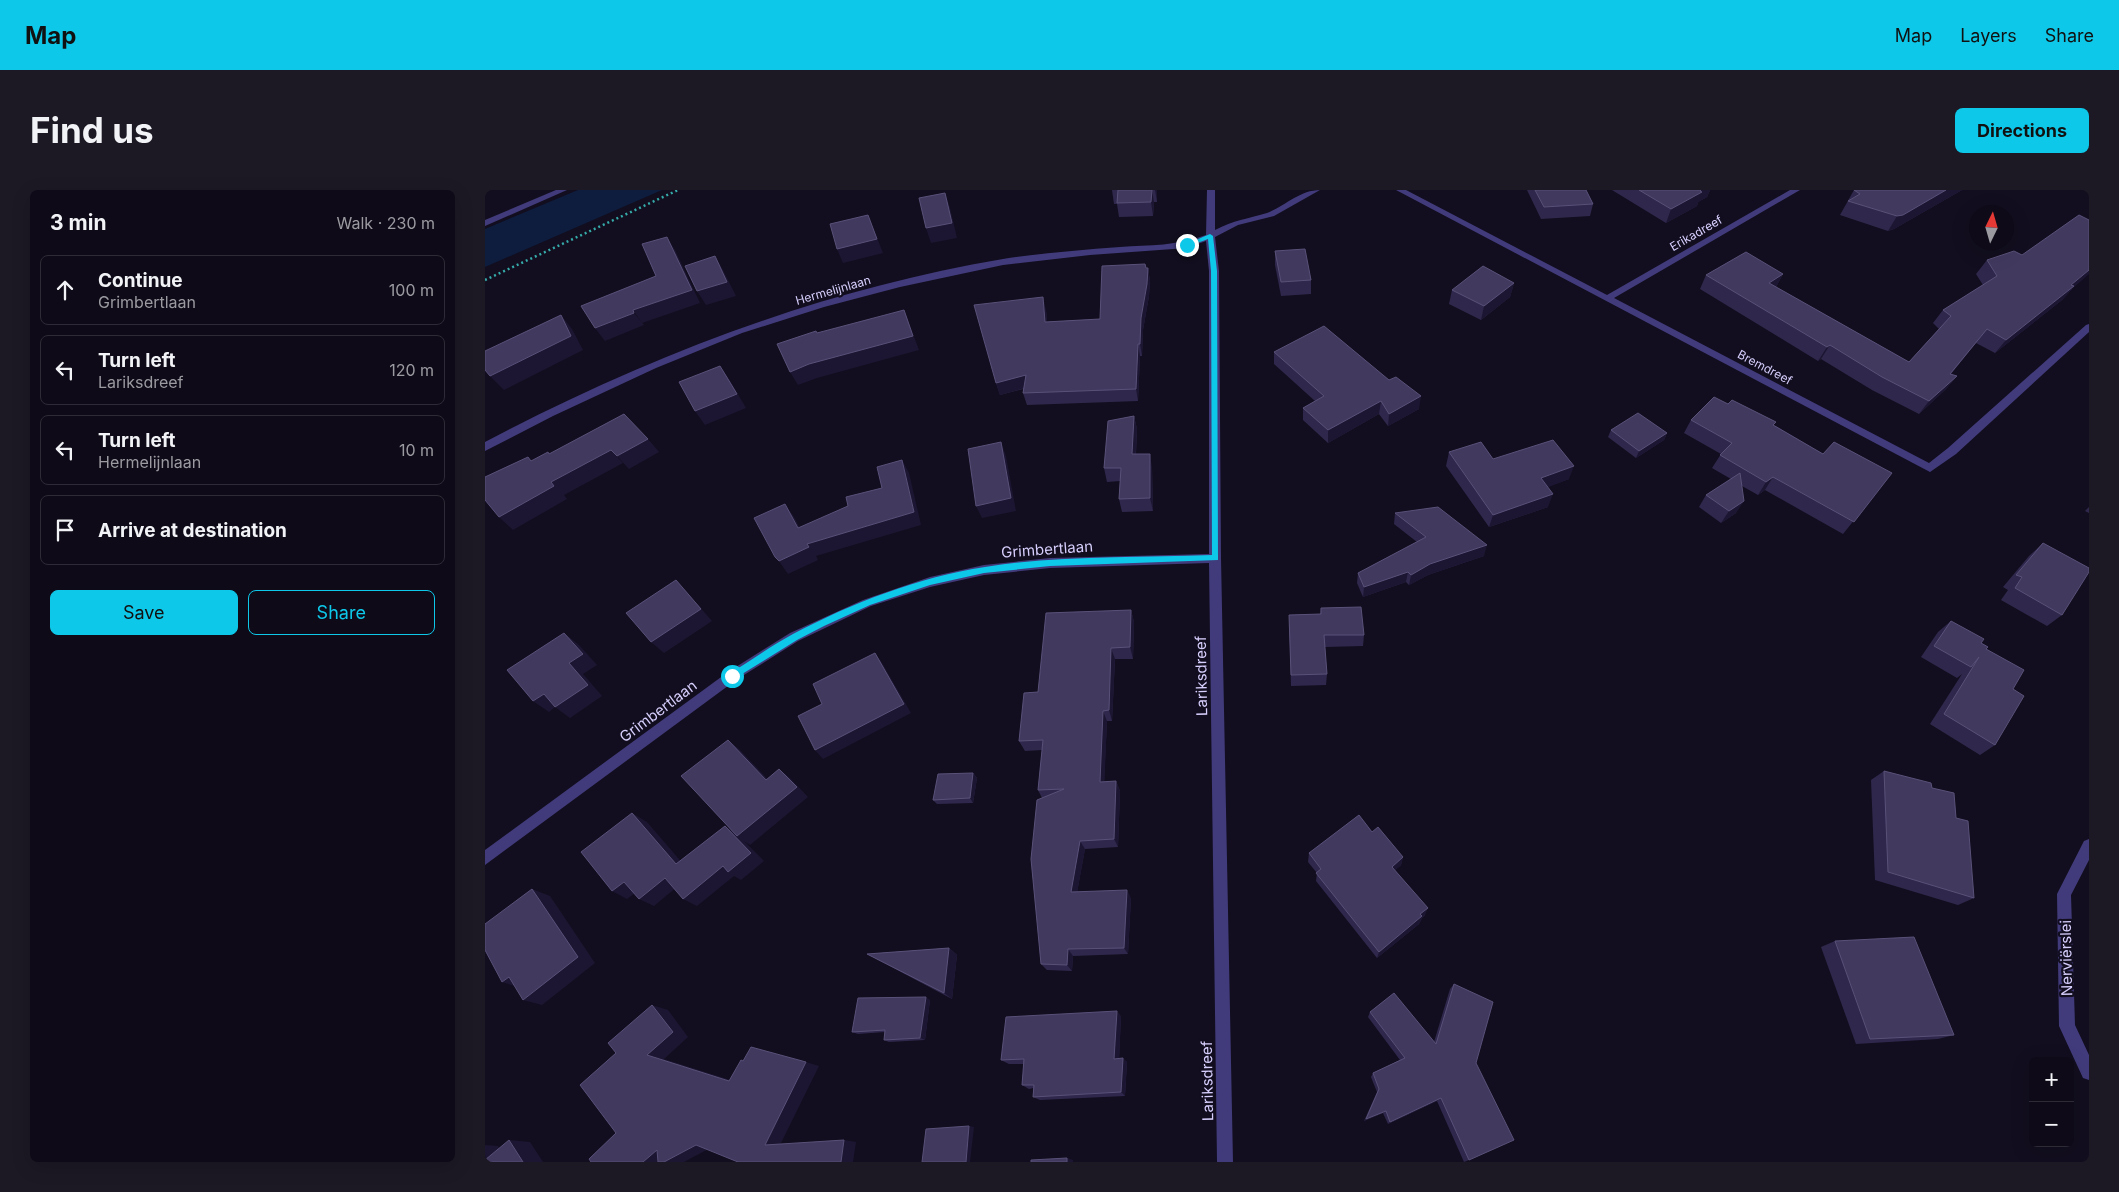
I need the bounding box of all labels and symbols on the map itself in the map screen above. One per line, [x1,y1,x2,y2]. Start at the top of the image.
north arrow [1969,205,2014,250]
street label: Erikadreef [1667,212,1725,254]
route end [1176,234,1199,257]
street label: Hermelijnlaan [794,272,872,308]
street label: Bremdreef [1735,346,1795,388]
street label: Grimbertlaan [1000,536,1094,562]
street label: Lariksdreef [1191,635,1211,716]
route start [721,665,744,688]
street label: Grimbertlaan [616,676,700,746]
street label: Nerviërslei [2056,920,2076,996]
street label: Lariksdreef [1197,1040,1217,1121]

